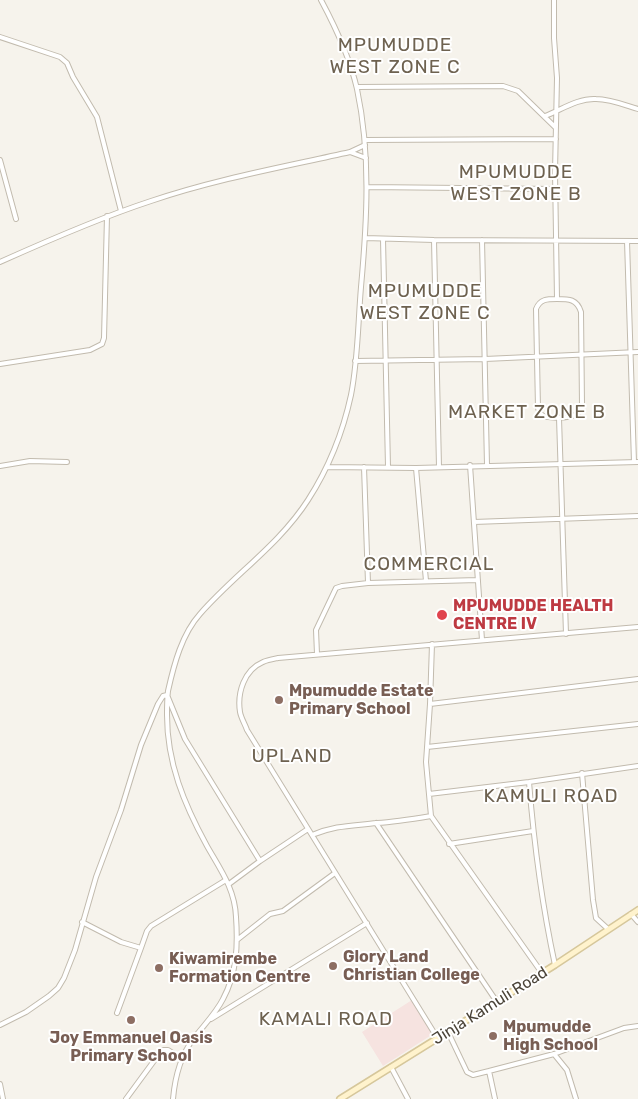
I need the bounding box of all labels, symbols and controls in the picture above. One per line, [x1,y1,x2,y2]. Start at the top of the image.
district label: MPUMUDDE WEST ZONE C [328,35,462,79]
district label: MPUMUDDE WEST ZONE B [449,162,583,206]
district label: MPUMUDDE WEST ZONE C [358,281,492,325]
district label: MARKET ZONE B [446,402,608,424]
district label: COMMERCIAL [362,554,496,576]
place label: MPUMUDDE HEALTH CENTRE IV [453,596,613,634]
marker: MPUMUDDE HEALTH CENTRE IV [435,608,449,622]
place label: Mpumudde Estate Primary School [289,681,433,719]
marker: Mpumudde Estate Primary School [273,694,285,706]
district label: UPLAND [251,746,333,768]
district label: KAMULI ROAD [482,786,620,808]
place label: Glory Land Christian College [343,947,480,985]
place label: Kiwamirembe Formation Centre [169,949,310,987]
marker: Glory Land Christian College [327,960,339,972]
marker: Kiwamirembe Formation Centre [153,962,165,974]
street label: Jinja Kamuli Road [429,963,551,1049]
district label: KAMALI ROAD [257,1009,395,1031]
marker: Joy Emmanuel Oasis Primary School [125,1014,137,1026]
place label: Mpumudde High School [503,1017,598,1055]
place label: Joy Emmanuel Oasis Primary School [49,1028,213,1066]
marker: Mpumudde High School [487,1030,499,1042]

